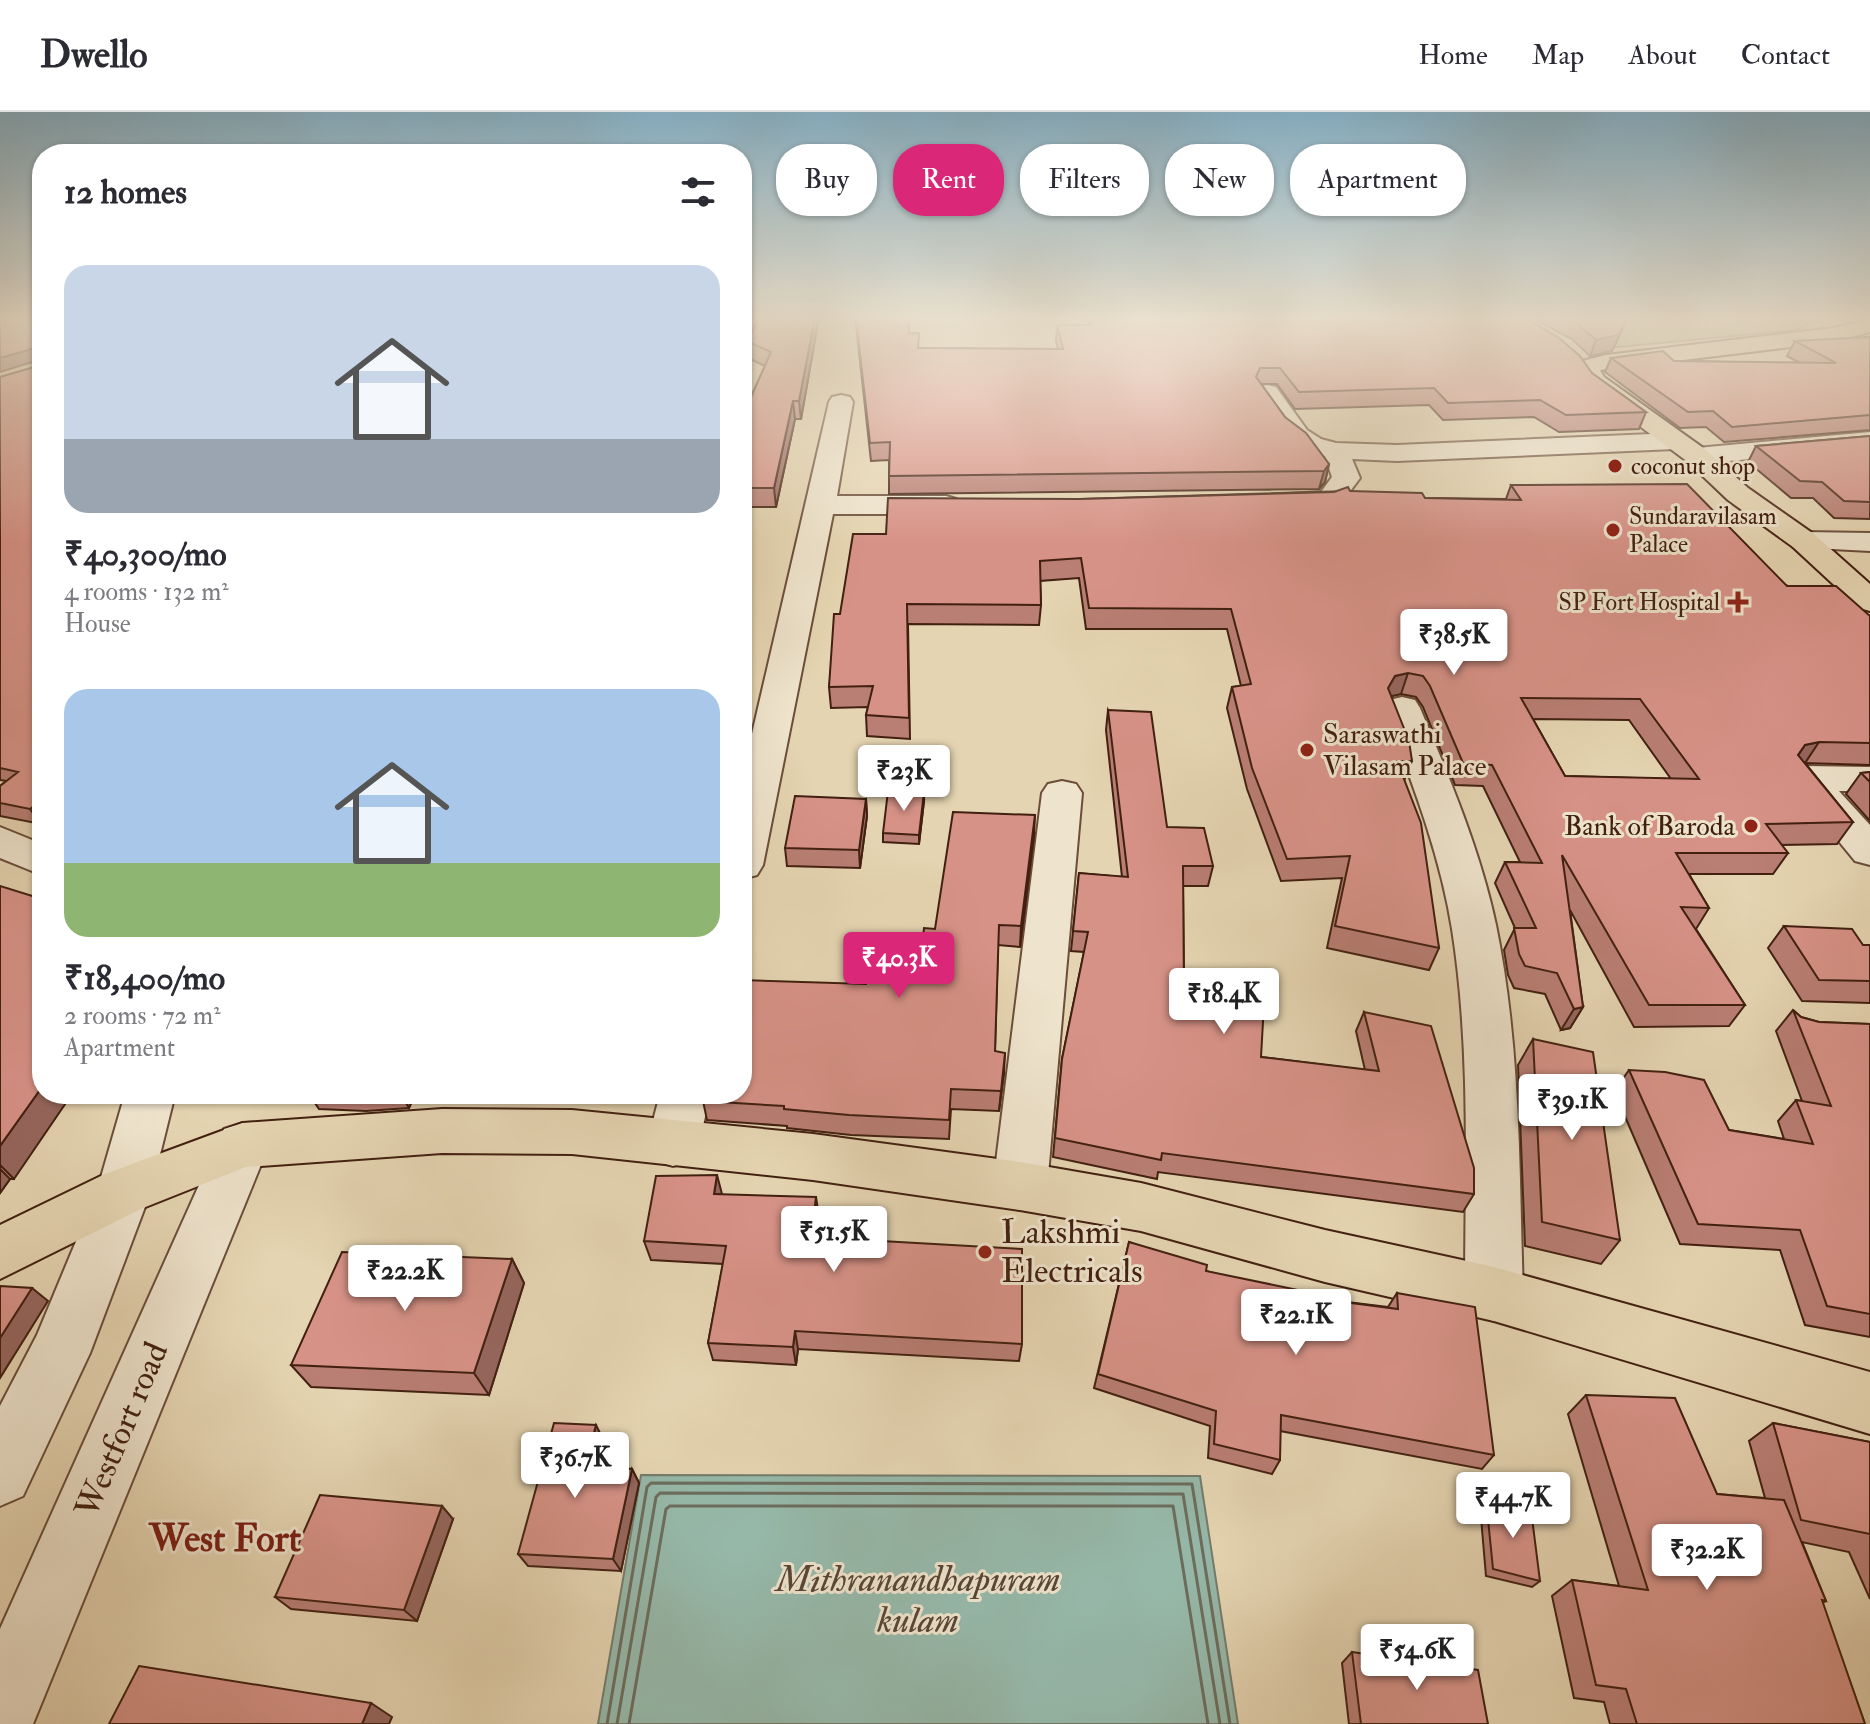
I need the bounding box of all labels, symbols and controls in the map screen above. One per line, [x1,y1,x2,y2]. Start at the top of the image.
text: Dwello [40,31,148,79]
text: Home [1418,38,1488,73]
text: Map [1532,38,1584,73]
text: About [1628,38,1697,73]
text: Contact [1741,38,1830,73]
chip: Buy [776,144,877,216]
chip: Rent [893,144,1004,216]
chip: Filters [1020,144,1149,216]
chip: New [1165,144,1274,216]
chip: Apartment [1290,144,1466,216]
icon: filters [676,170,720,214]
text: 12 homes [64,171,187,214]
icon: home [320,317,464,461]
place label: coconut shop [1631,451,1755,482]
marker: coconut shop [1606,457,1624,475]
place label: Sundaravilasam Palace [1629,501,1777,560]
marker: Sundaravilasam Palace [1604,521,1622,539]
text: ₹40,300/mo [64,533,227,576]
text: 4 rooms · 132 m² [64,576,229,608]
place label: SP Fort Hospital [1559,587,1720,618]
marker: SP Fort Hospital [1727,591,1749,613]
text: House [64,608,131,640]
pin: ₹38.5K [1389,609,1519,677]
text: ₹38.5K [1418,619,1490,651]
place label: Saraswathi Vilasam Palace [1323,717,1487,784]
icon: home [320,741,464,885]
marker: Saraswathi Vilasam Palace [1298,741,1316,759]
pin: ₹23K [857,745,951,813]
text: ₹23K [876,755,932,787]
place label: Bank of Baroda [1564,809,1735,844]
marker: Bank of Baroda [1742,817,1760,835]
pin: ₹40.3K [834,932,964,1000]
text: ₹40.3K [861,942,937,974]
text: ₹18,400/mo [64,957,225,1000]
pin: ₹18.4K [1159,968,1289,1036]
text: ₹18.4K [1187,978,1261,1010]
text: 2 rooms · 72 m² [64,1000,221,1032]
text: Apartment [64,1032,175,1064]
pin: ₹39.1K [1507,1074,1637,1142]
text: ₹39.1K [1537,1084,1607,1116]
pin: ₹51.5K [769,1206,899,1274]
place label: Lakshmi Electricals [1001,1211,1143,1293]
text: ₹51.5K [799,1216,869,1248]
marker: Lakshmi Electricals [976,1243,994,1261]
pin: ₹22.2K [340,1245,470,1313]
text: ₹22.2K [366,1255,444,1287]
pin: ₹22.1K [1231,1289,1361,1357]
text: ₹22.1K [1259,1299,1333,1331]
street label: Westfort road [65,1336,178,1525]
pin: ₹36.7K [510,1432,640,1500]
text: ₹36.7K [539,1442,611,1474]
pin: ₹44.7K [1448,1472,1578,1540]
text: ₹44.7K [1474,1482,1552,1514]
district label: West Fort [148,1515,302,1563]
pin: ₹32.2K [1642,1524,1772,1592]
text: ₹32.2K [1670,1534,1744,1566]
water label: Mithranandhapuram kulam [774,1557,1060,1643]
pin: ₹54.6K [1352,1624,1482,1692]
text: ₹54.6K [1379,1634,1455,1666]

